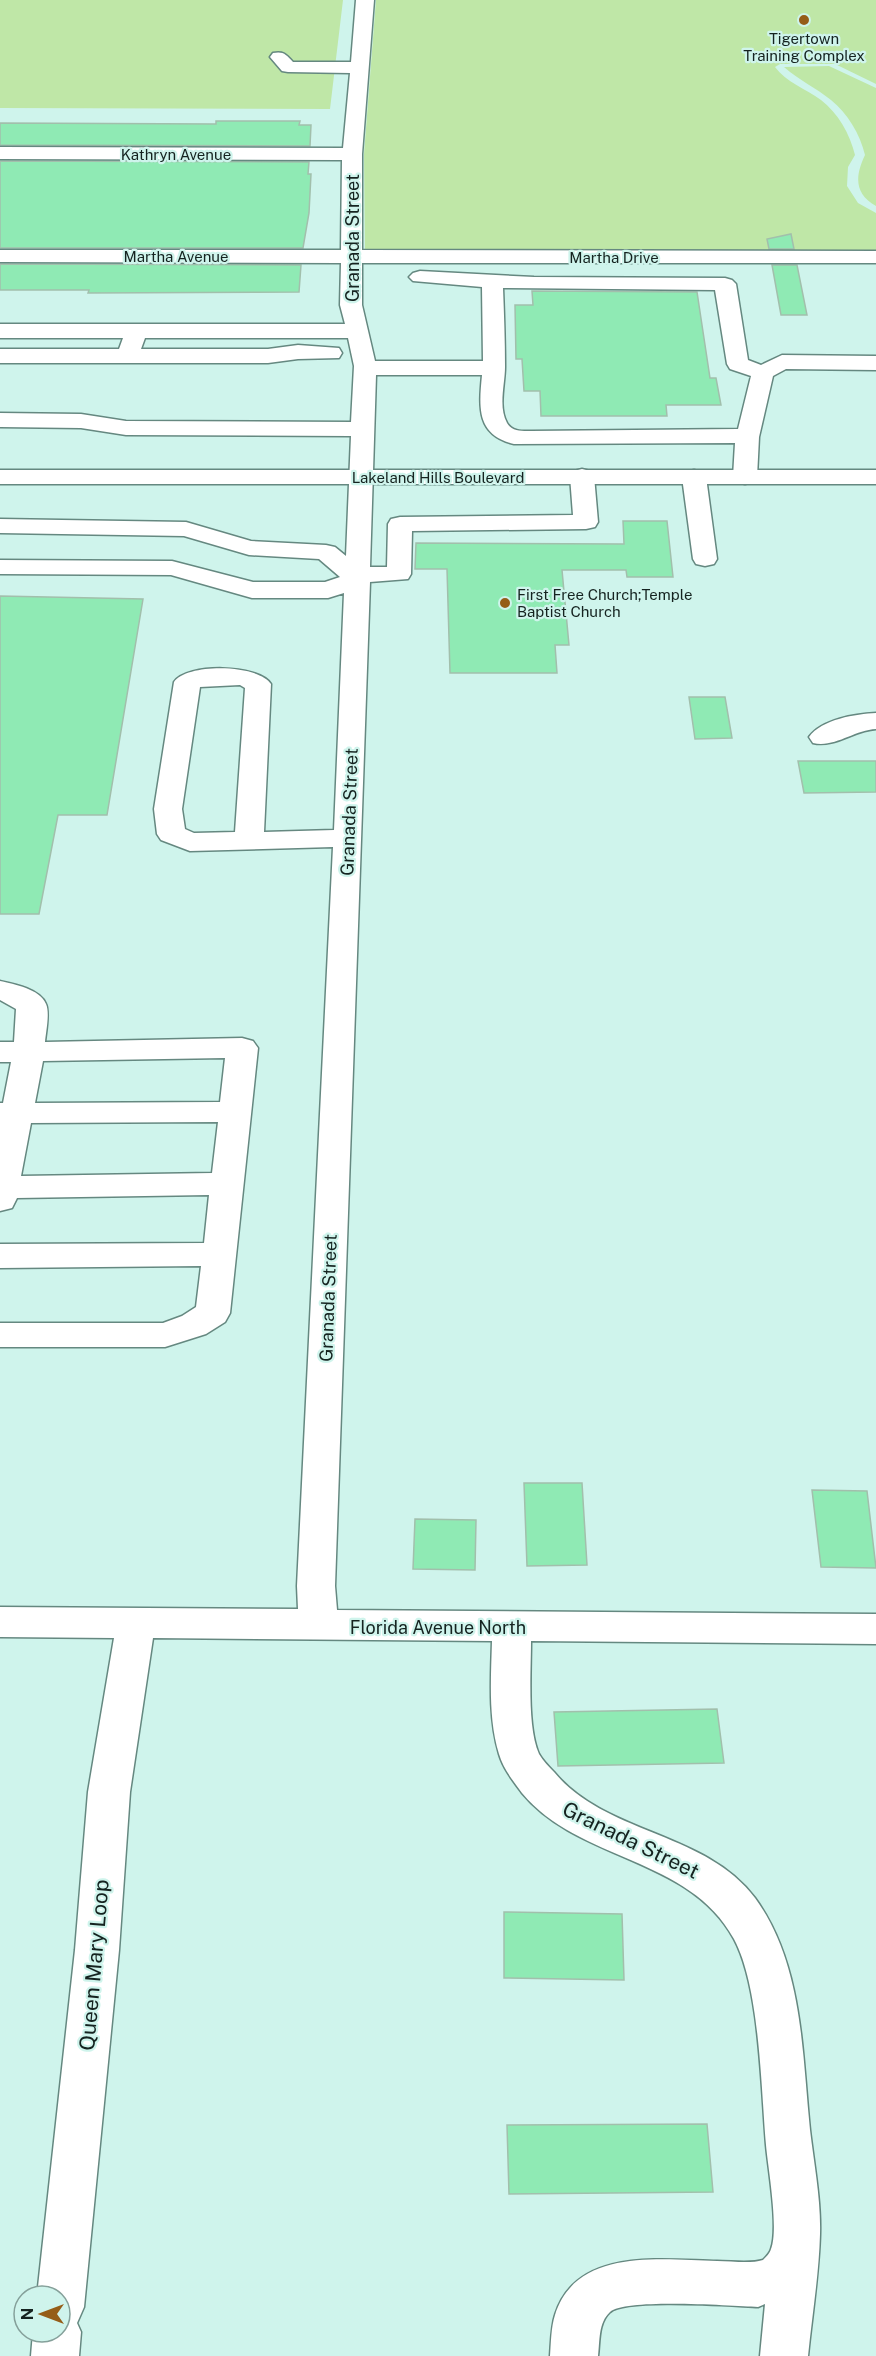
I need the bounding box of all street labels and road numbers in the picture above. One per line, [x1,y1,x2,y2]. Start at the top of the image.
street label: Kathryn Avenue [121,146,231,163]
street label: Granada Street [342,174,363,302]
street label: Martha Avenue [123,248,229,265]
street label: Martha Drive [569,249,659,266]
street label: Lakeland Hills Boulevard [352,469,524,486]
street label: Granada Street [336,748,362,876]
street label: Granada Street [315,1234,341,1362]
street label: Florida Avenue North [350,1617,526,1638]
street label: Granada Street [559,1796,703,1884]
street label: Queen Mary Loop [74,1878,114,2052]

